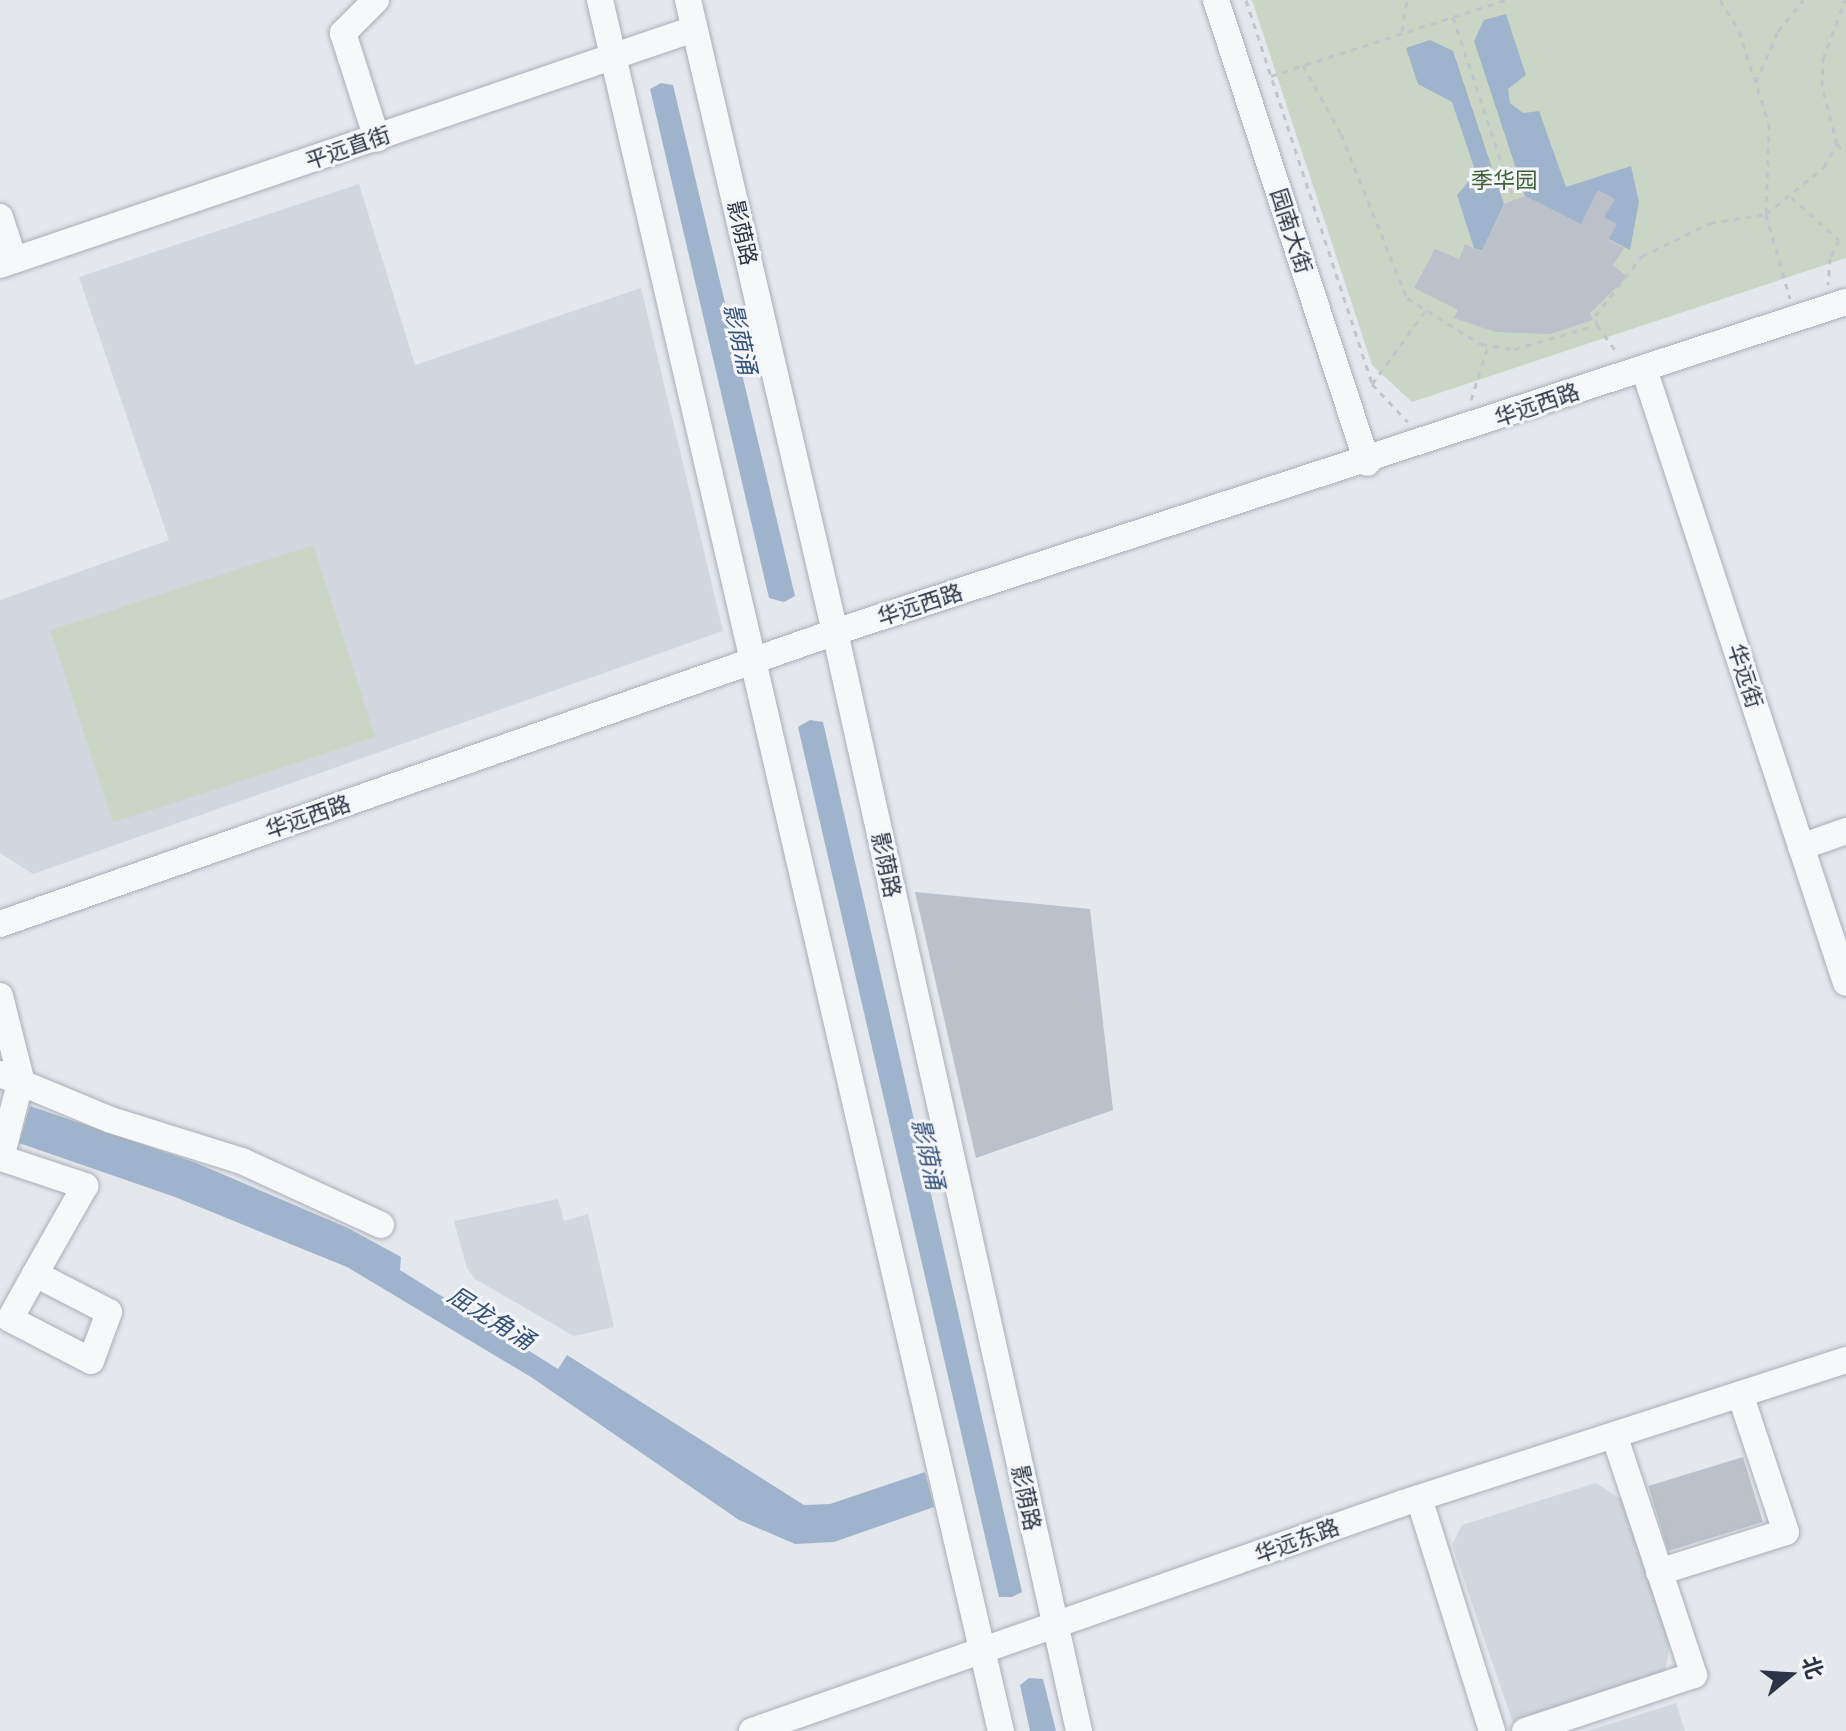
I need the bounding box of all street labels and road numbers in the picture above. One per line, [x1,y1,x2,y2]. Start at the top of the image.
street label: 平远直街 [302,121,394,175]
street label: 园南大街 [1265,185,1317,277]
street label: 影荫路 [722,198,762,268]
street label: 华远西路 [1491,378,1583,432]
street label: 华远西路 [874,579,966,631]
street label: 华远街 [1722,641,1768,711]
street label: 华远西路 [262,790,354,844]
street label: 影荫路 [866,830,906,900]
street label: 影荫路 [1006,1463,1046,1533]
street label: 华远东路 [1251,1514,1343,1568]

